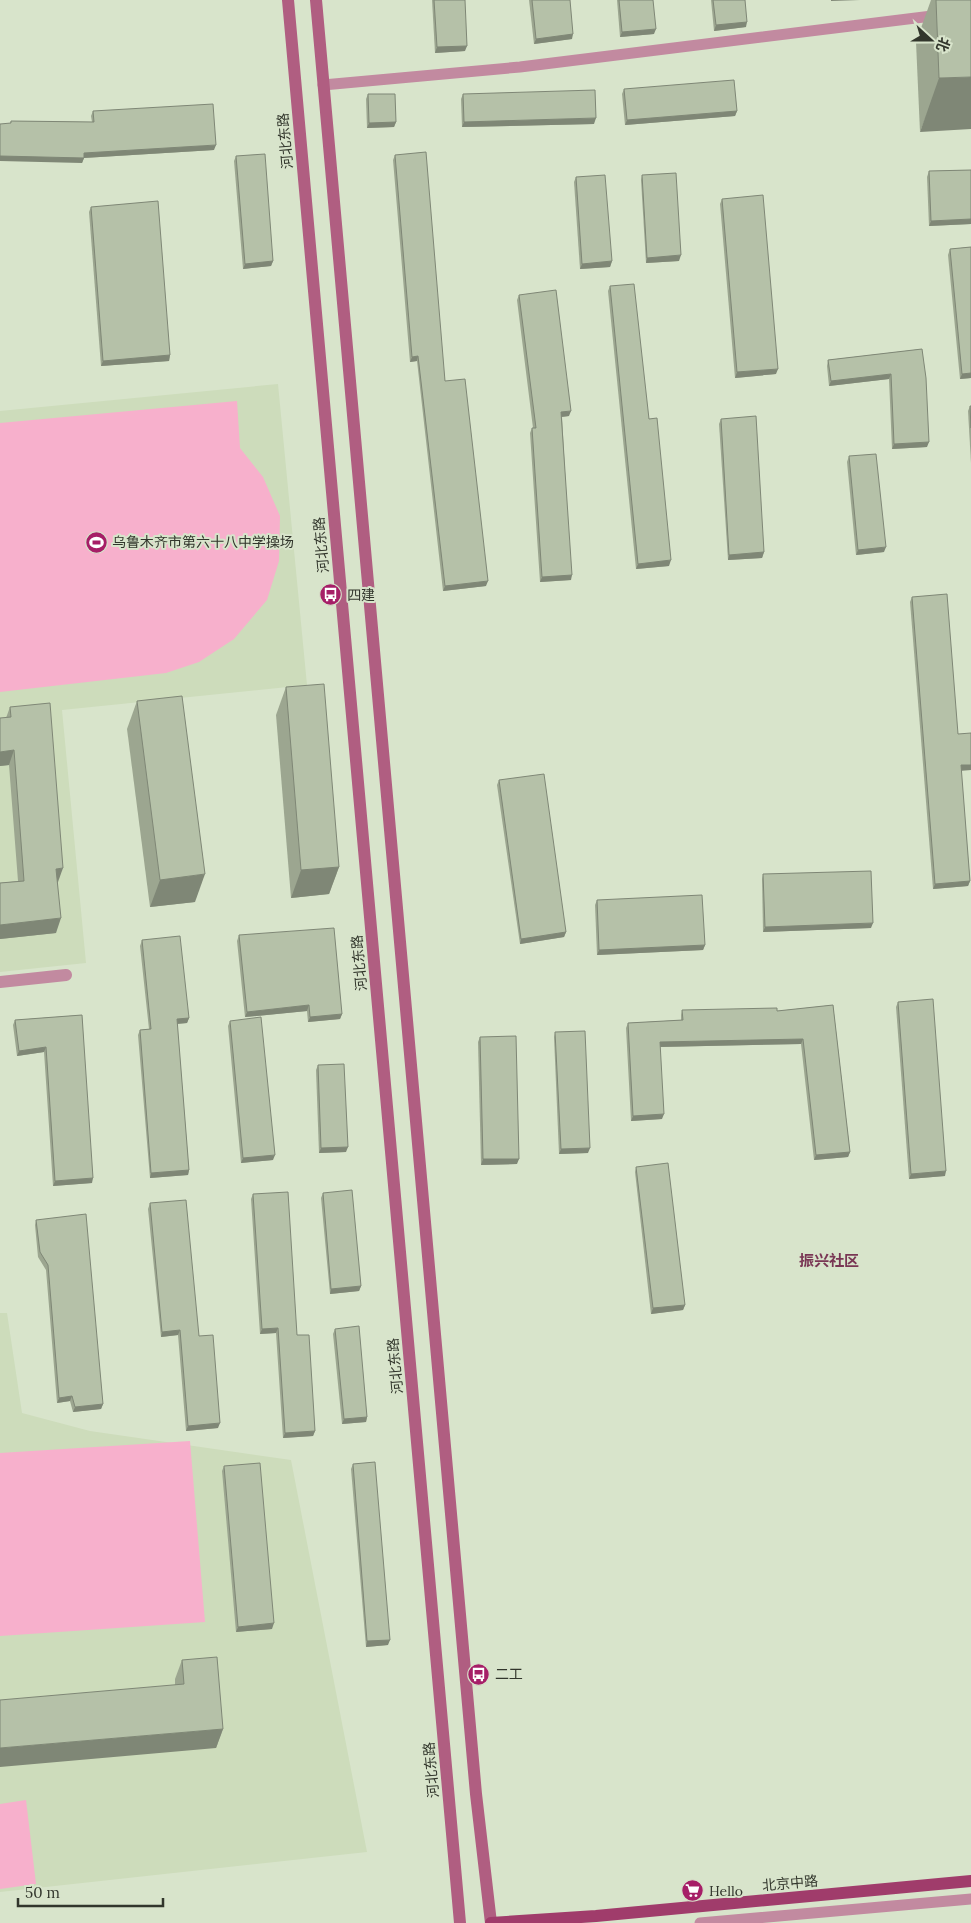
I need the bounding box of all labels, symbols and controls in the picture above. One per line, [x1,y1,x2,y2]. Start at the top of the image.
north arrow [906,15,956,65]
text: 北 [932,35,954,54]
street label: 河北东路 [274,112,296,170]
street label: 河北东路 [310,516,332,574]
sports icon: 乌鲁木齐市第六十八中学操场 [84,530,108,554]
place label: 乌鲁木齐市第六十八中学操场 [112,533,294,551]
bus stop icon: 四建 [319,583,343,607]
place label: 四建 [347,586,375,604]
street label: 河北东路 [348,934,370,992]
district label: 振兴社区 [799,1251,859,1270]
street label: 河北东路 [384,1337,406,1395]
bus stop icon: 二工 [467,1662,491,1686]
place label: 二工 [495,1665,523,1683]
street label: 河北东路 [420,1741,442,1799]
street label: 北京中路 [761,1872,819,1894]
scale bar [18,1876,162,1908]
supermarket icon: Hello [681,1879,705,1903]
place label: Hello [709,1882,743,1900]
text: 50 m [25,1883,60,1902]

